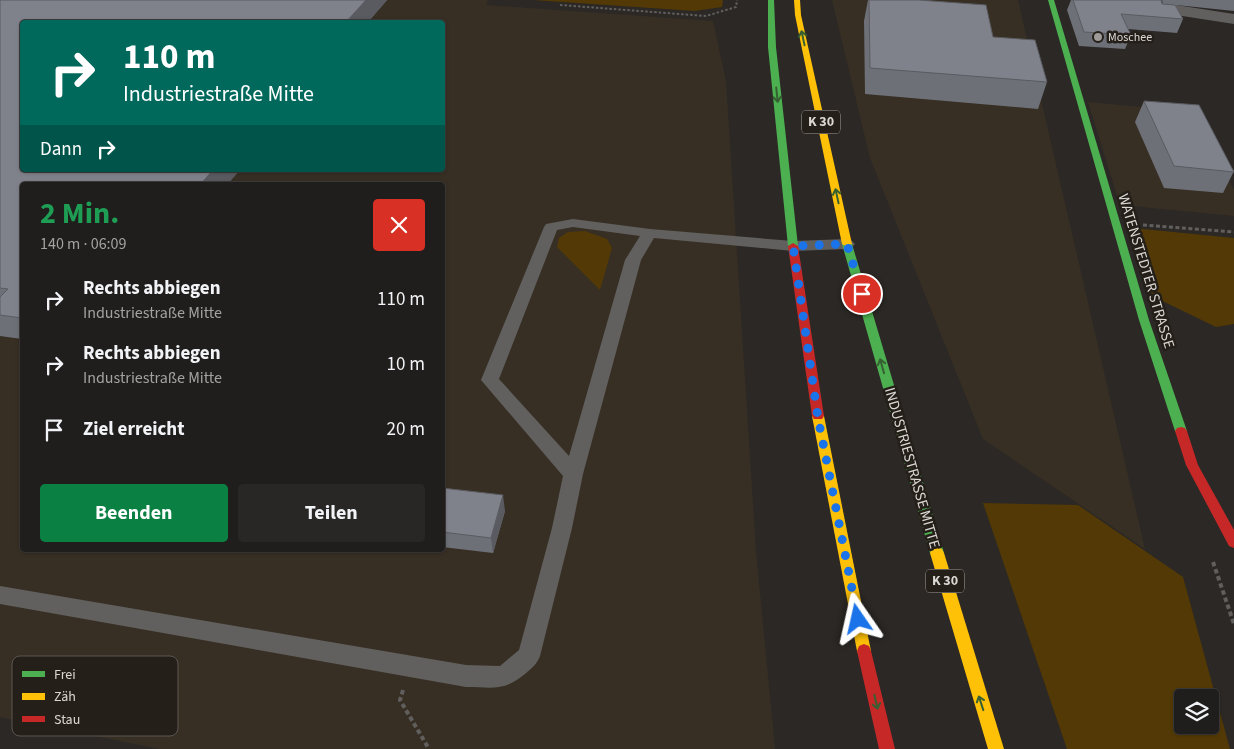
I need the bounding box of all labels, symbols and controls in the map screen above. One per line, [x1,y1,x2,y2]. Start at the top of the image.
place label: Moschee [1108,29,1152,46]
one-way arrow [798,30,807,46]
marker: Moschee [1092,31,1104,43]
text: 110 m [123,32,215,82]
icon: right [40,40,105,105]
text: Industriestraße Mitte [123,78,314,110]
one-way arrow [772,87,782,103]
road number: K 30 [802,110,840,134]
icon: right [92,135,120,163]
text: Dann [40,136,82,163]
one-way arrow [832,189,841,205]
street label: WATENSTEDTER STRASSE [1112,191,1180,351]
text: 2 Min. [40,192,119,235]
button: close [373,199,425,251]
text: 140 m · 06:09 [40,233,127,255]
pin [841,273,883,315]
text: Rechts abbiegen [83,275,221,302]
icon: arrive [848,280,876,308]
icon: right [40,286,68,314]
text: 110 m [377,286,425,313]
text: Industriestraße Mitte [83,302,222,324]
text: Rechts abbiegen [83,340,221,367]
icon: right [40,351,68,379]
text: 10 m [387,351,425,378]
one-way arrow [877,358,887,374]
text: Industriestraße Mitte [83,367,222,389]
street label: INDUSTRIESTRASSE MITTE [879,385,945,551]
icon: arrive [40,416,68,444]
text: Ziel erreicht [83,416,184,443]
text: 20 m [387,416,425,443]
button: Beenden [40,484,228,542]
button: Teilen [238,484,425,542]
road number: K 30 [926,570,964,592]
position arrow [831,592,883,644]
legend [12,656,178,736]
text: Frei [54,665,76,685]
text: Zäh [54,687,76,707]
map controls [1174,689,1219,734]
button: layers [1174,689,1219,734]
one-way arrow [872,694,881,710]
one-way arrow [976,695,986,711]
text: Stau [54,710,80,730]

